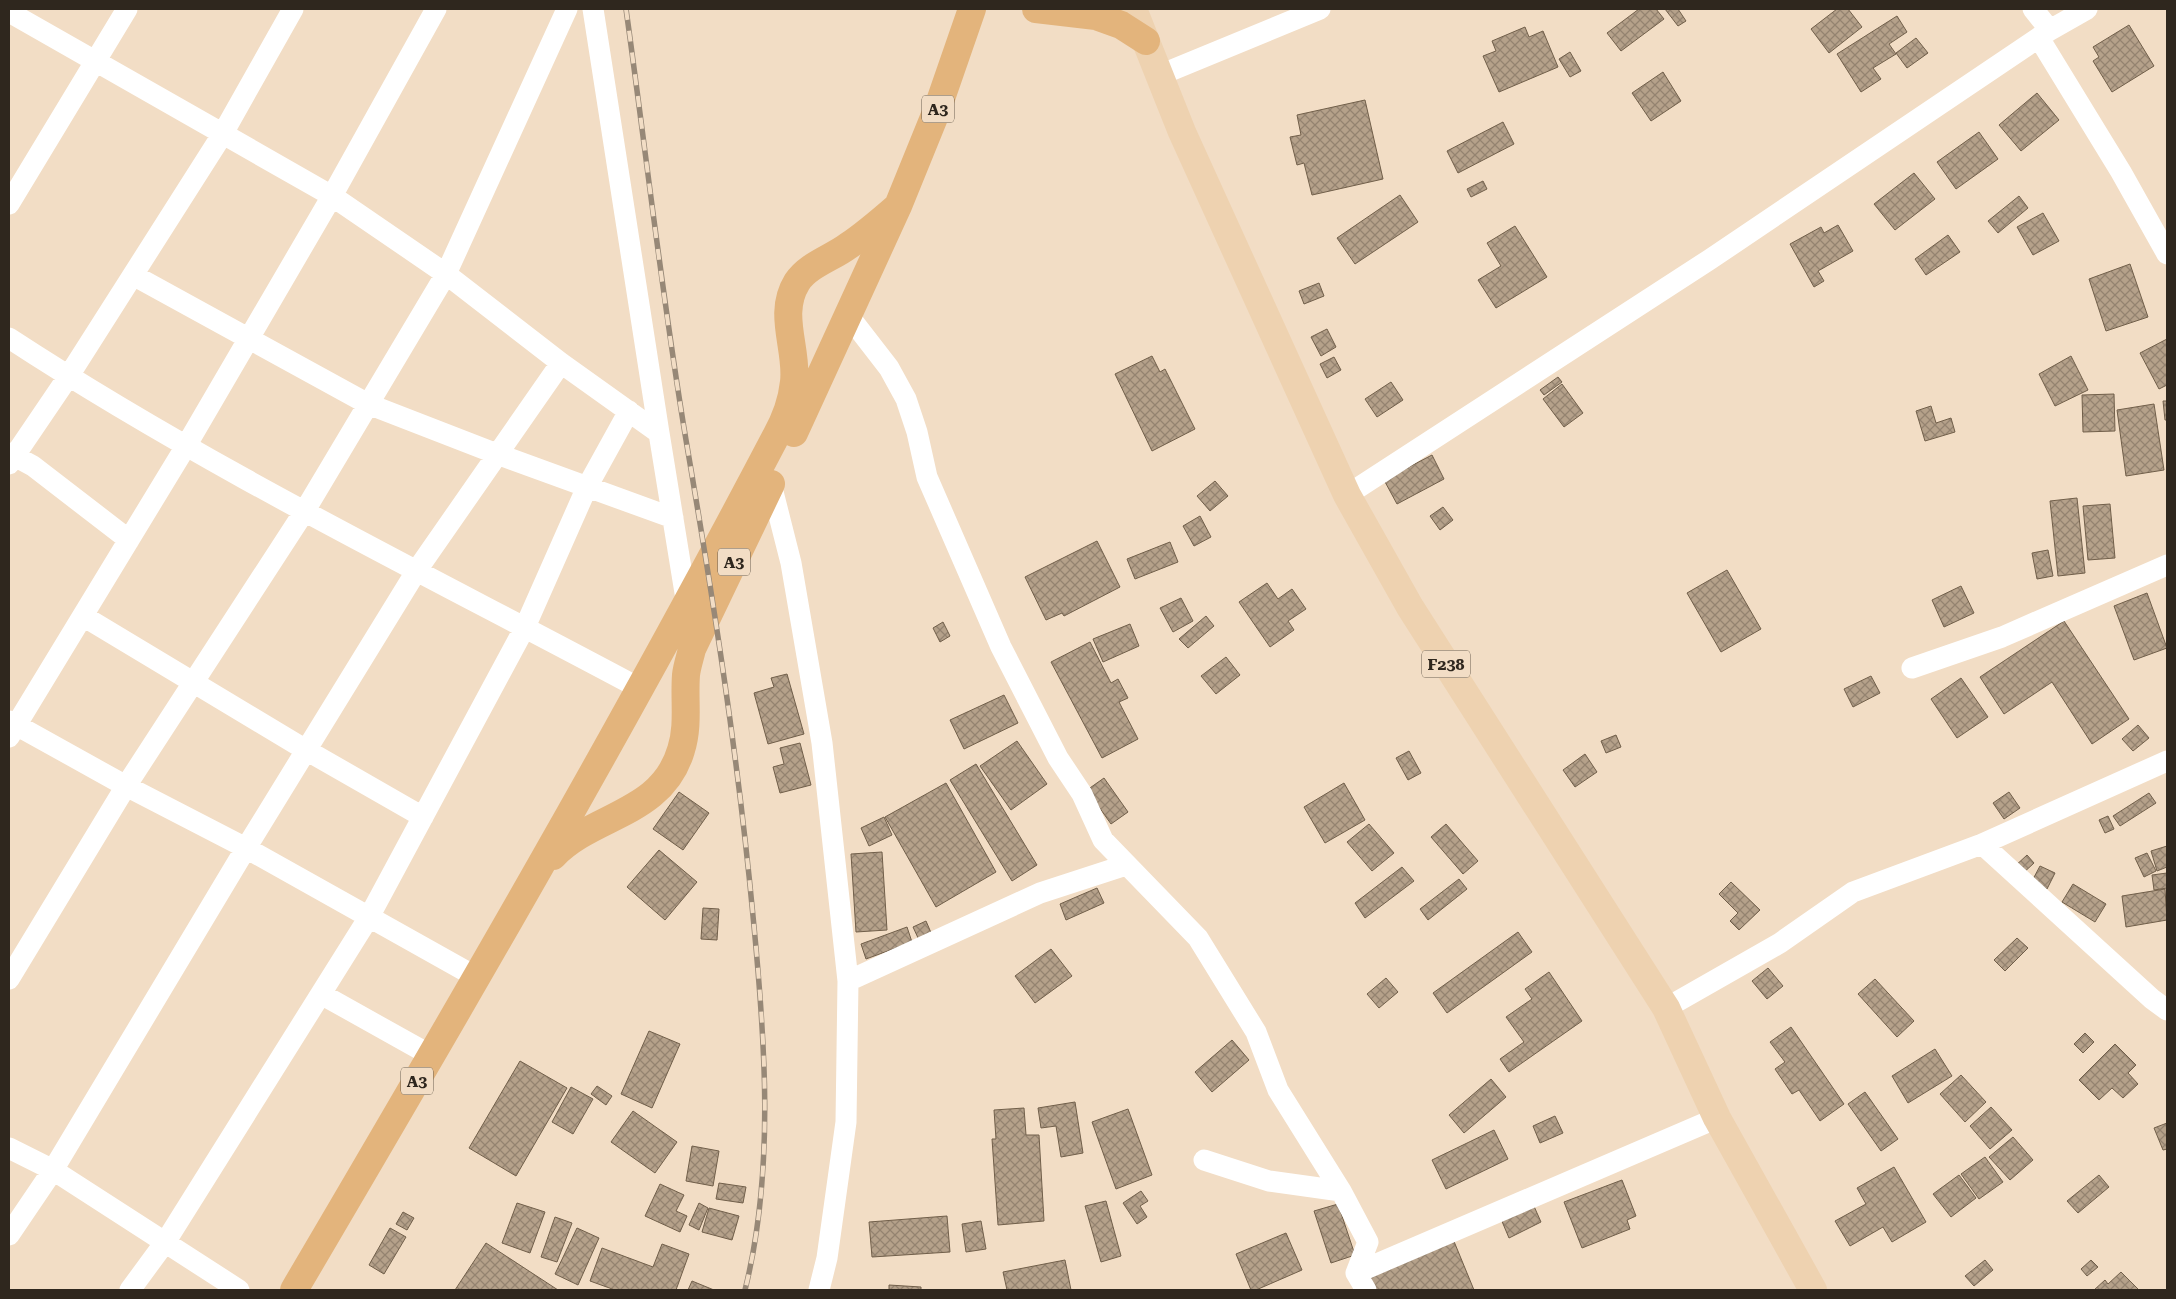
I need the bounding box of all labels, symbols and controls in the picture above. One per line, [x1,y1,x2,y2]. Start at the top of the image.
road number: A3 [922,96,954,122]
road number: A3 [718,548,750,576]
road number: F238 [1422,651,1470,678]
road number: A3 [401,1068,433,1094]

